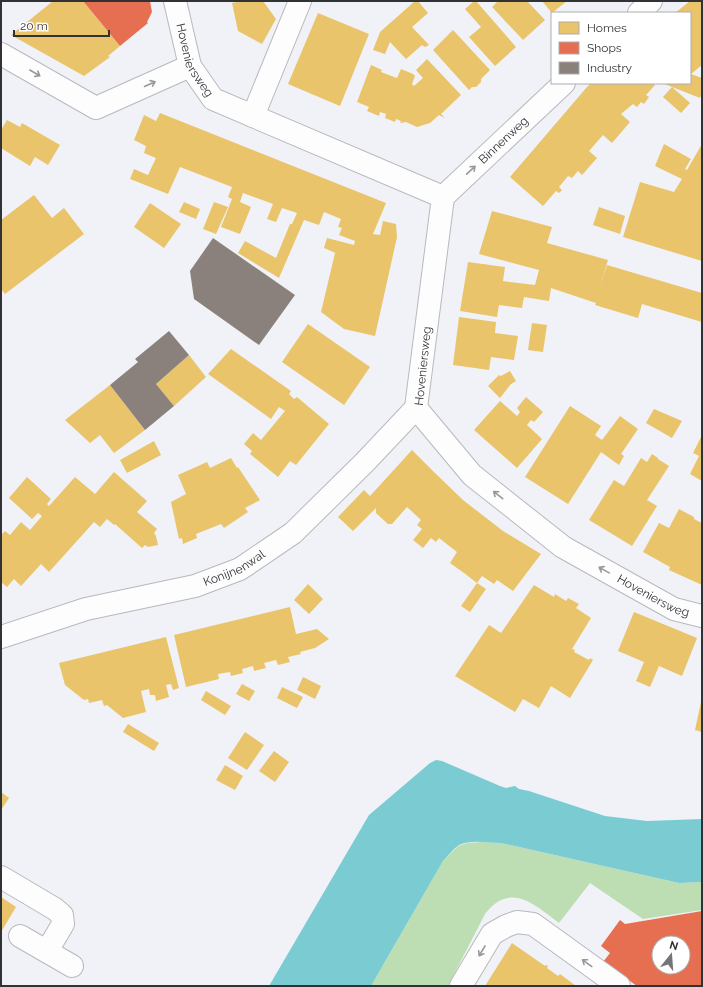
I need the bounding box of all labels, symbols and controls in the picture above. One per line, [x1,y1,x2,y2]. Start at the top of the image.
scale bar [14,12,109,38]
legend [551,12,691,84]
text: 20 m [20,19,48,33]
text: Homes [587,21,627,35]
street label: Hoveniersweg [173,22,216,100]
text: Shops [587,41,622,55]
text: Industry [587,61,633,75]
one-way arrow [29,70,41,78]
one-way arrow [144,80,156,87]
street label: Binnenweg [476,114,531,167]
one-way arrow [466,166,477,175]
street label: Hoveniersweg [412,326,434,406]
one-way arrow [493,491,504,500]
street label: Konijnenwal [201,547,268,589]
one-way arrow [598,565,610,573]
street label: Hoveniersweg [615,572,691,620]
north arrow [651,935,691,975]
text: N [668,938,680,953]
one-way arrow [478,945,486,957]
one-way arrow [582,959,593,967]

